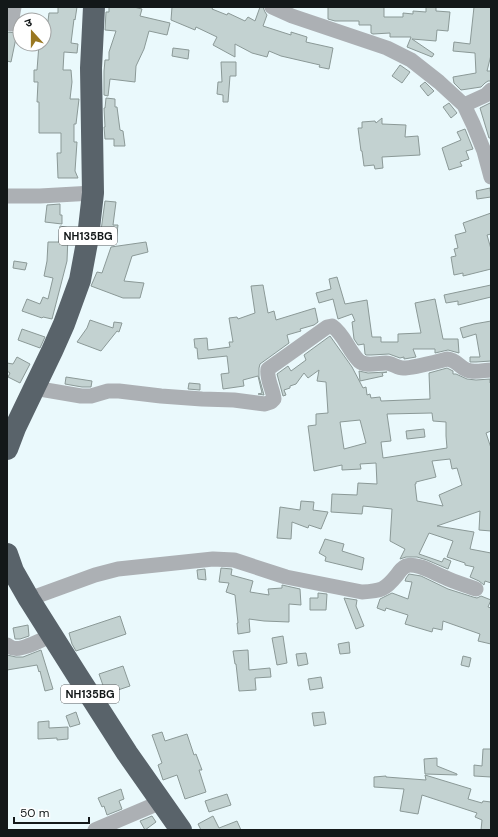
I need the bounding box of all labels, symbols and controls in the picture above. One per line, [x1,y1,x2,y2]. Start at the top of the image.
north arrow [12,12,52,52]
text: उ [23,15,34,30]
road number: NH135BG [59,227,117,245]
road number: NH135BG [61,685,119,703]
scale bar [14,799,89,825]
text: 50 m [20,805,49,821]

